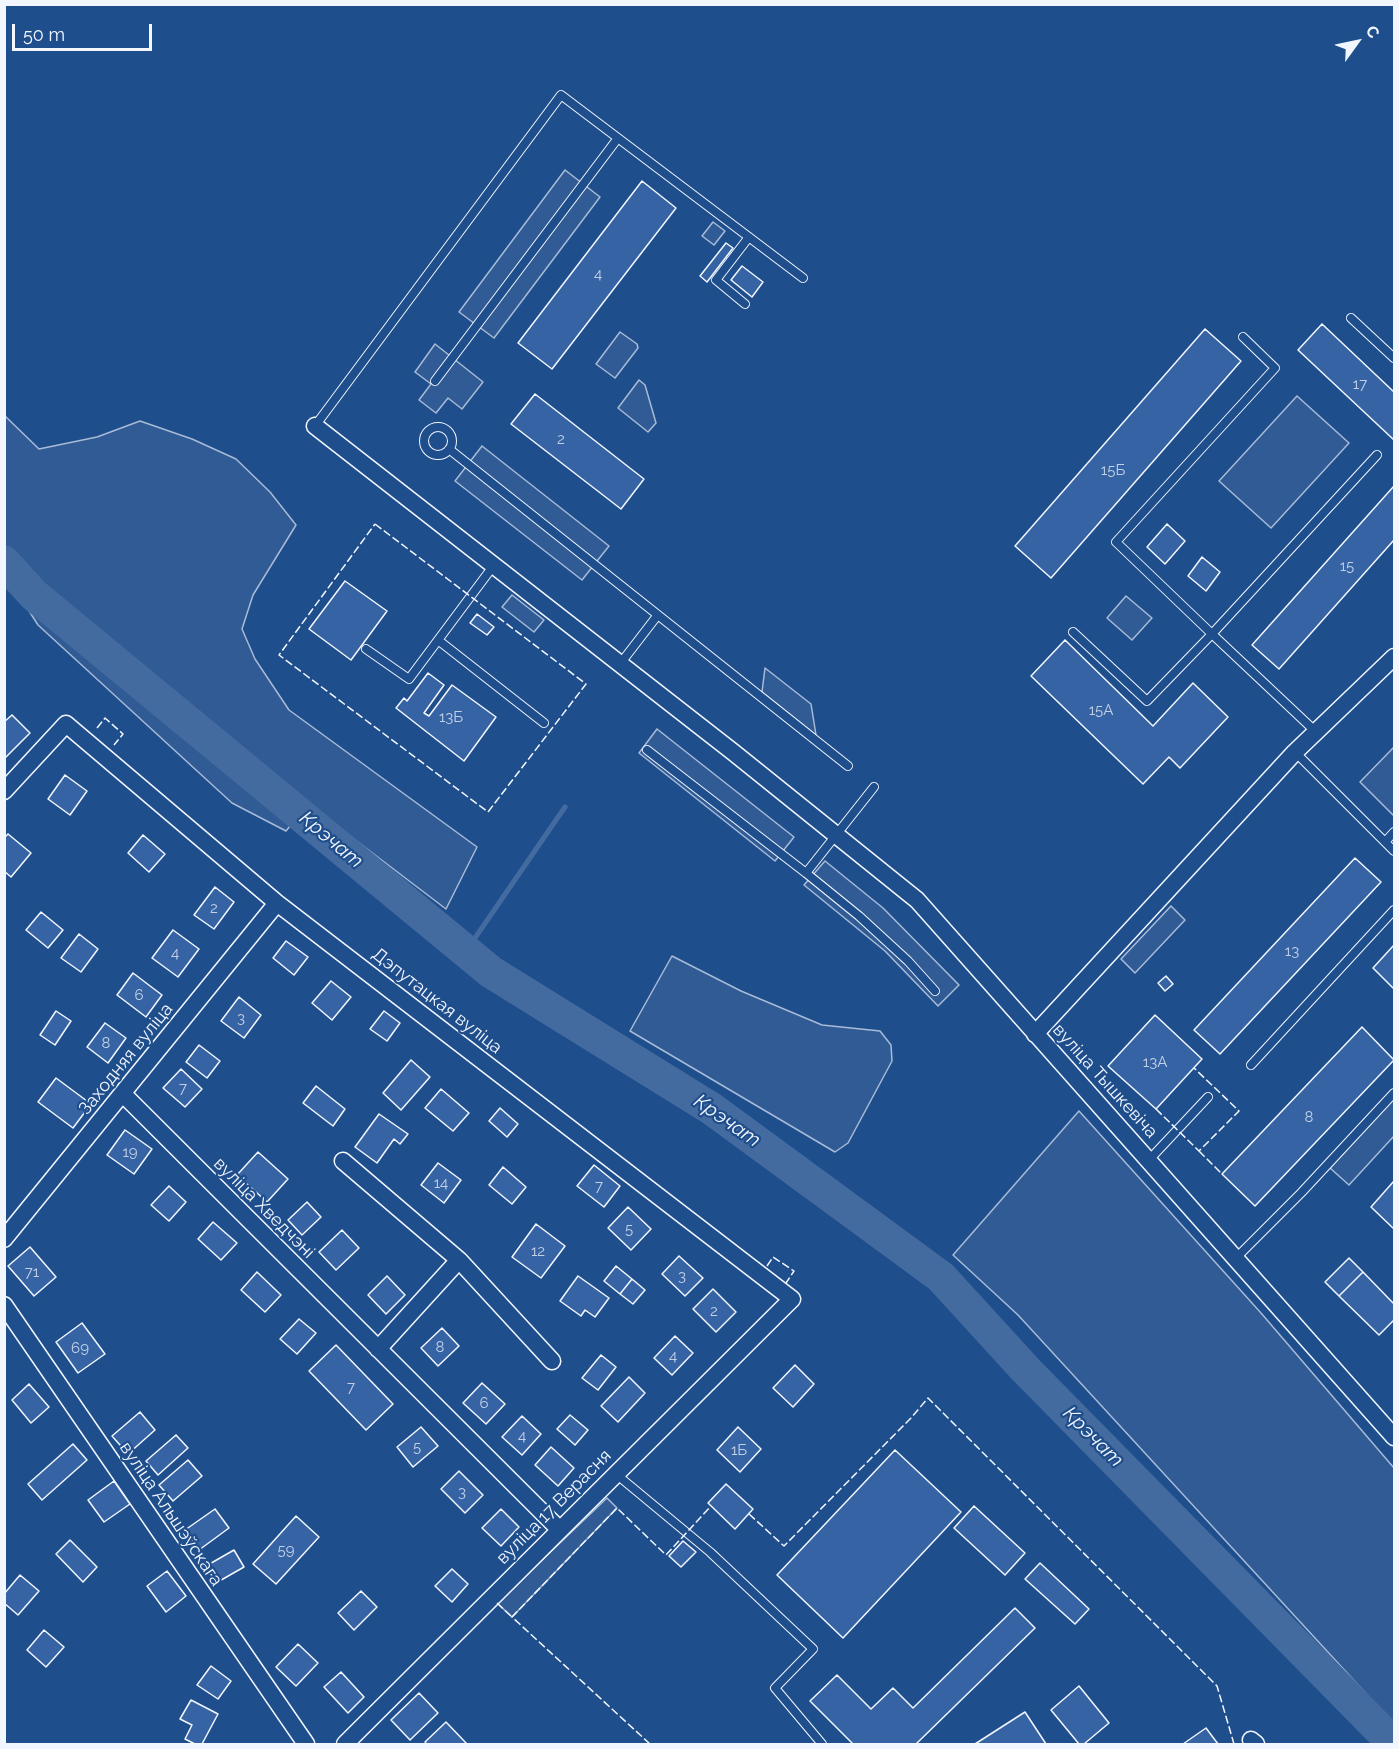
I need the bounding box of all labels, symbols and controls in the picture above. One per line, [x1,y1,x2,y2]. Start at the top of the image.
scale bar [15,12,154,50]
north arrow [1327,12,1387,72]
text: С [1362,22,1383,42]
text: 50 m [23,24,65,45]
house number: 4 [594,265,602,283]
house number: 17 [1353,375,1367,393]
house number: 2 [557,430,565,448]
house number: 15Б [1101,461,1125,479]
house number: 15 [1340,557,1354,575]
house number: 15А [1089,701,1113,719]
house number: 13Б [439,708,463,726]
water label: Крэчат [294,807,368,873]
house number: 2 [210,899,218,917]
house number: 13 [1285,942,1299,960]
house number: 4 [171,944,179,962]
street label: Дэпутацкая вуліца [368,944,506,1058]
house number: 6 [134,986,144,1004]
street label: Заходняя вуліца [74,999,178,1119]
house number: 3 [237,1009,245,1027]
street label: вуліца Тышкевіча [1048,1019,1162,1143]
house number: 8 [102,1034,110,1052]
house number: 13А [1143,1053,1167,1071]
house number: 7 [179,1079,187,1097]
water label: Крэчат [689,1089,765,1153]
house number: 8 [1305,1108,1313,1126]
house number: 19 [122,1143,138,1161]
street label: вуліца Хведчэні [209,1153,319,1263]
house number: 14 [434,1174,448,1192]
house number: 7 [595,1177,603,1195]
house number: 5 [625,1220,633,1238]
house number: 12 [531,1242,545,1260]
house number: 71 [25,1263,39,1281]
house number: 3 [678,1267,686,1285]
house number: 2 [710,1302,718,1320]
house number: 8 [436,1338,444,1356]
house number: 69 [71,1339,89,1357]
house number: 4 [669,1347,677,1365]
house number: 7 [347,1378,355,1396]
house number: 6 [479,1394,489,1412]
water label: Крэчат [1058,1402,1128,1472]
house number: 4 [518,1427,526,1445]
street label: вуліца Альшэўскага [115,1438,227,1590]
house number: 5 [413,1438,421,1456]
house number: 1Б [731,1441,747,1459]
street label: вуліца 17 Верасня [492,1445,616,1569]
house number: 3 [458,1483,466,1501]
house number: 59 [278,1541,294,1559]

